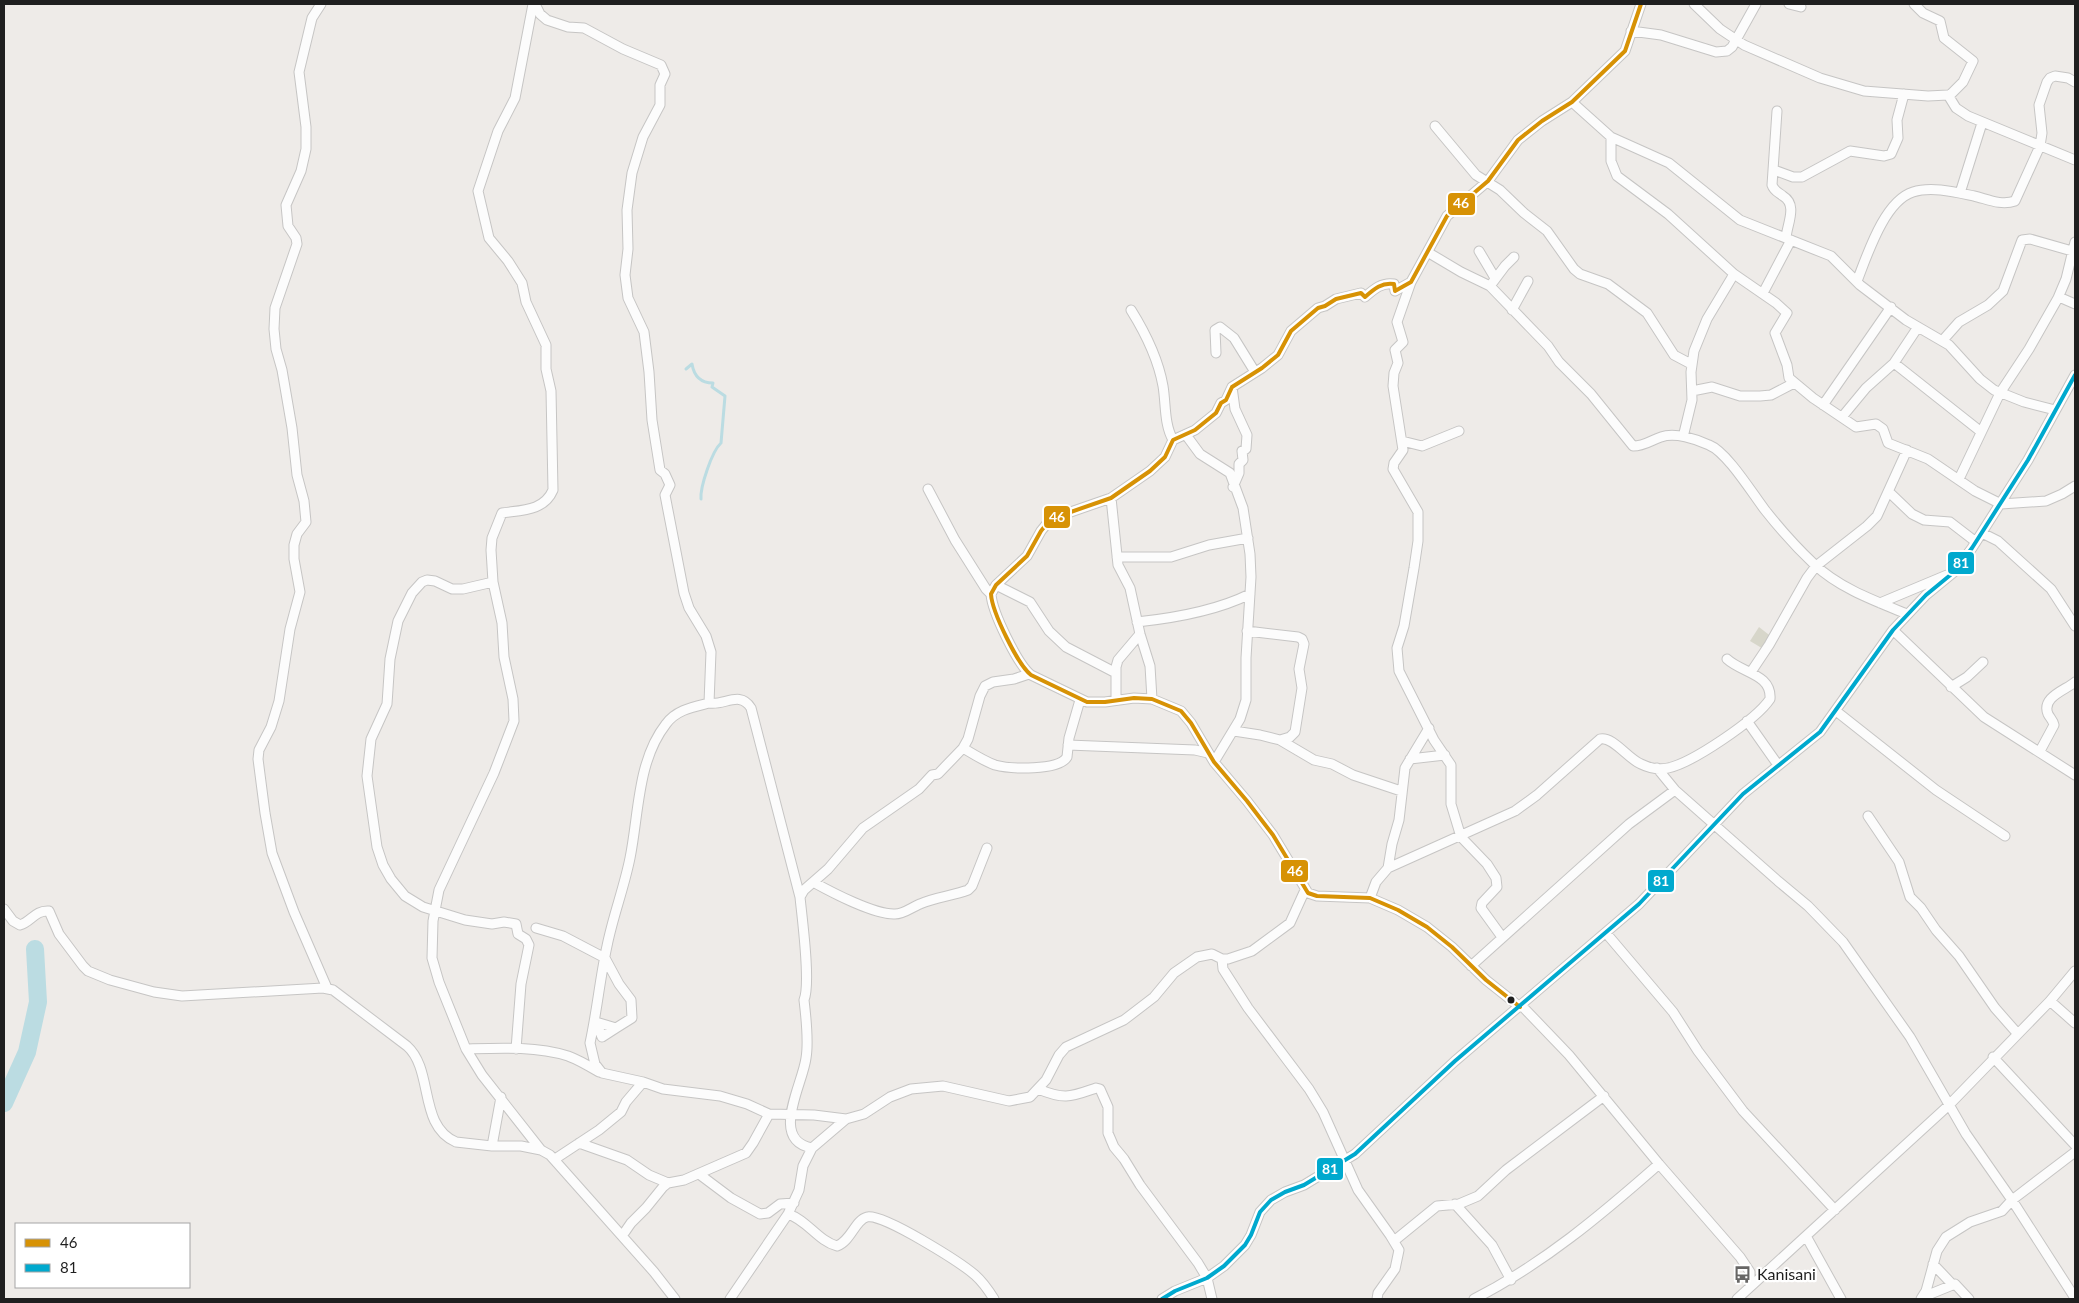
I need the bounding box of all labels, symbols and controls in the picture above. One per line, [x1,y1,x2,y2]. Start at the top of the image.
line badge: 46 [1447,192,1476,216]
text: 46 [1453,194,1469,211]
line badge: 46 [1043,505,1071,529]
text: 46 [1049,508,1065,525]
line badge: 81 [1947,551,1975,575]
text: 81 [1953,554,1969,571]
line badge: 46 [1280,859,1309,883]
text: 46 [1287,862,1303,879]
line badge: 81 [1647,869,1675,893]
text: 81 [1653,872,1669,889]
unlabelled marker [1506,995,1516,1005]
line badge: 81 [1316,1157,1344,1181]
text: 81 [1322,1160,1338,1177]
legend [15,1223,190,1288]
text: 46 [60,1233,78,1251]
text: 81 [60,1258,77,1276]
bus stop icon: Kanisani [1733,1264,1753,1284]
place label: Kanisani [1757,1264,1816,1283]

